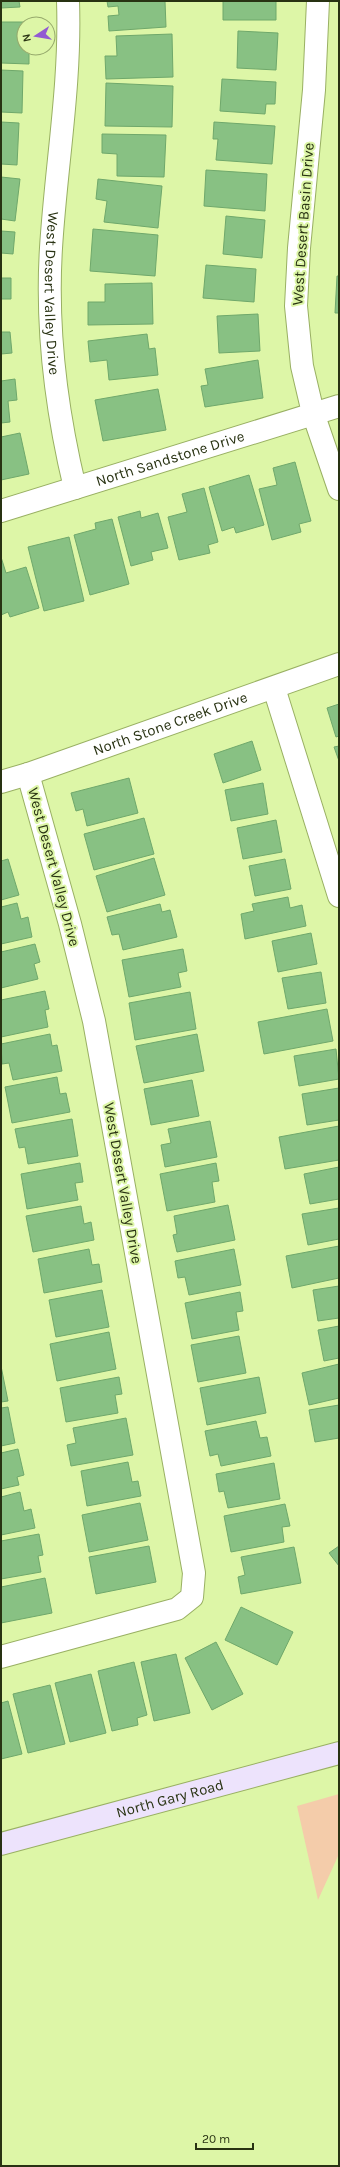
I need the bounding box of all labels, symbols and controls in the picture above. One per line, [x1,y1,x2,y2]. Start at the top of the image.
north arrow [16,16,56,56]
text: N [20,33,34,43]
street label: West Desert Basin Drive [288,142,318,306]
street label: West Desert Valley Drive [41,211,64,376]
street label: North Sandstone Drive [94,427,247,490]
street label: North Stone Creek Drive [91,688,250,759]
street label: West Desert Valley Drive [24,786,84,948]
street label: West Desert Valley Drive [100,1101,146,1265]
street label: North Gary Road [114,1775,226,1822]
scale bar [196,2125,253,2151]
text: 20 m [202,2132,230,2146]

